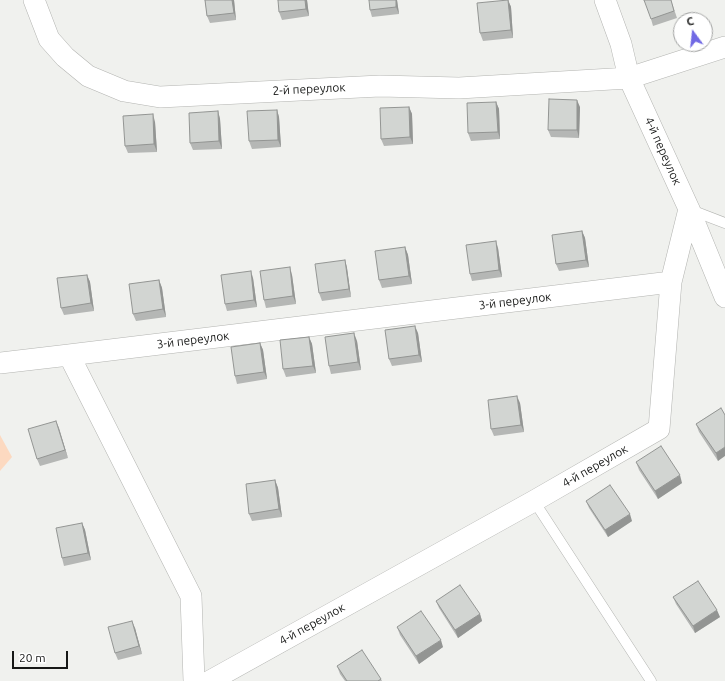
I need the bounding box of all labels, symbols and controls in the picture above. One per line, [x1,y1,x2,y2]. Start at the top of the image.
north arrow [673,12,713,52]
text: С [685,15,695,28]
street label: 2-й переулок [272,80,346,98]
street label: 4-й переулок [642,115,684,187]
street label: 3-й переулок [478,289,552,313]
street label: 3-й переулок [156,328,230,352]
street label: 4-й переулок [560,442,630,490]
street label: 4-й переулок [277,600,347,648]
scale bar [14,643,70,669]
text: 20 m [19,651,46,664]

